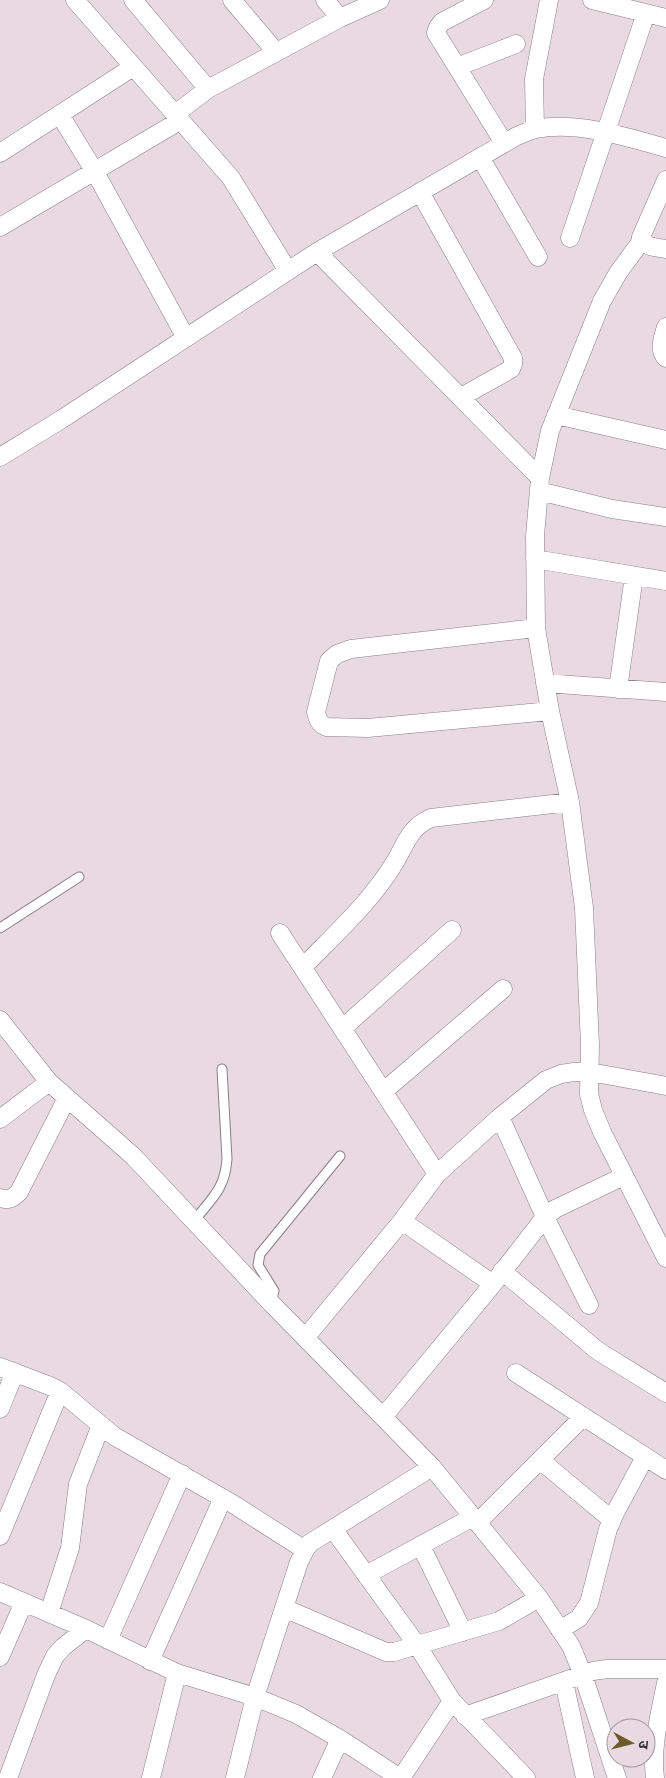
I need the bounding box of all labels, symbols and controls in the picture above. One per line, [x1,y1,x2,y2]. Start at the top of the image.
north arrow [606,1718,656,1768]
text: उ [634,1739,654,1751]

